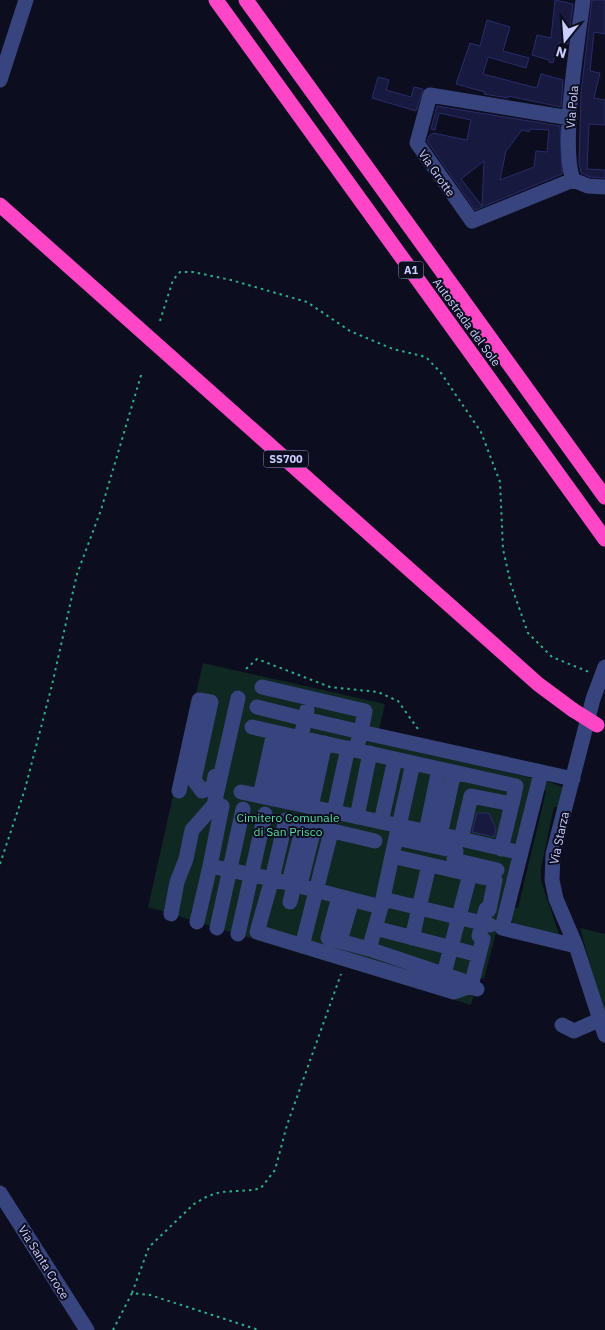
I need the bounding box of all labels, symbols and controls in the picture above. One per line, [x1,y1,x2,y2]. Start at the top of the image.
north arrow [540,15,590,65]
text: N [554,42,569,63]
street label: Via Pola [563,84,581,129]
street label: Via Grotte [415,147,459,200]
road number: A1 [398,262,424,278]
street label: Autostrada del Sole [430,275,504,369]
road number: SS700 [264,450,308,468]
park label: Cimitero Comunale di San Prisco [236,810,340,839]
street label: Via Starza [546,810,572,866]
street label: Via Santa Croce [15,1222,73,1302]

